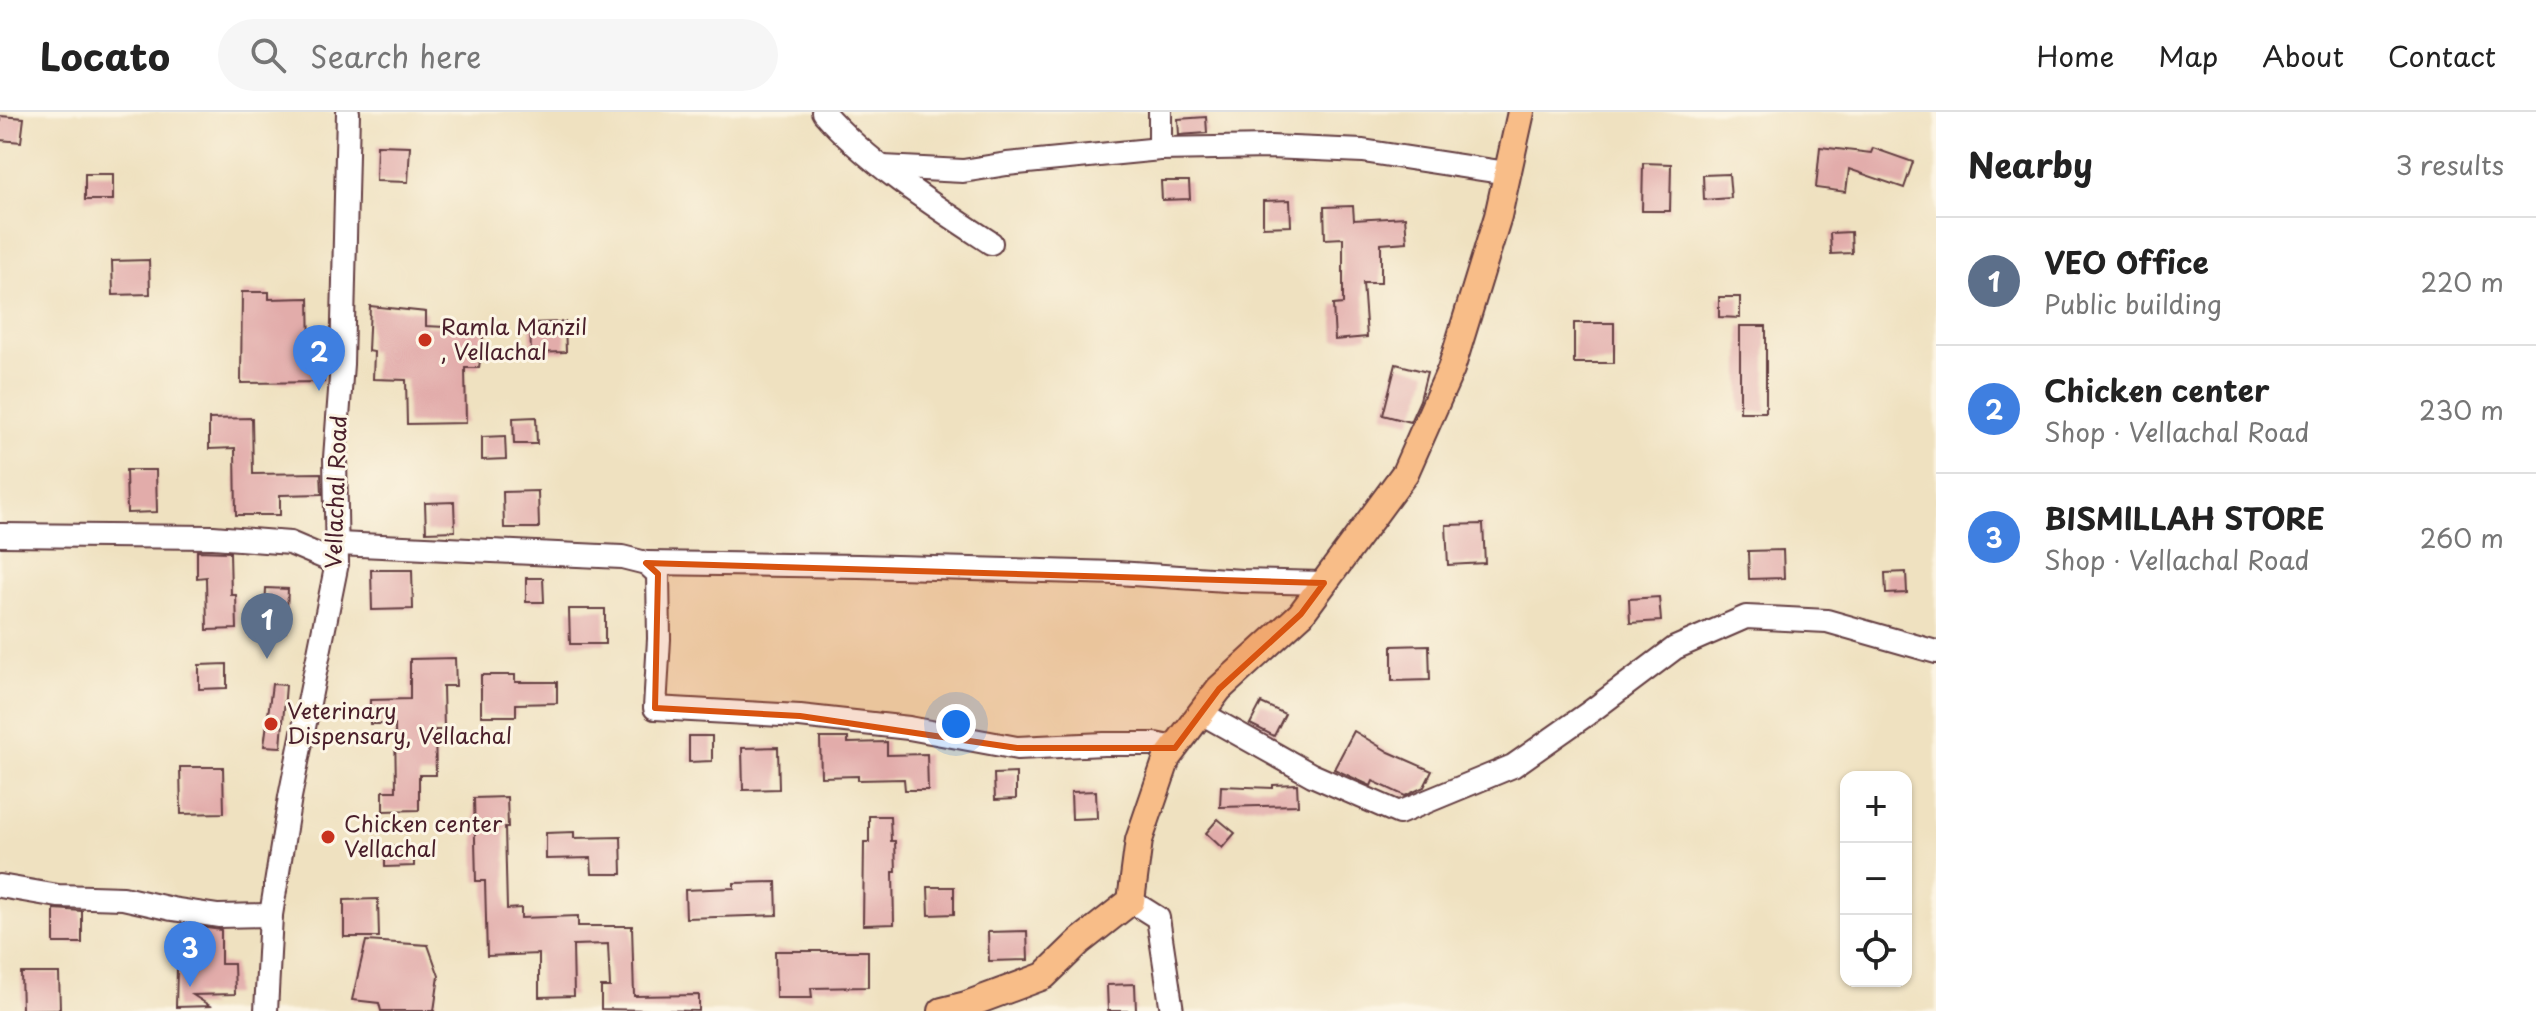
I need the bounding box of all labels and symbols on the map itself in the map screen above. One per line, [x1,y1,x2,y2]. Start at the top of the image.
place label: Ramla Manzil , Vellachal [441,309,587,367]
pin: 2 [293,325,345,391]
marker: Ramla Manzil , Vellachal [416,331,434,349]
street label: Vellachal Road [315,415,354,569]
pin: 1 [241,593,293,659]
place label: Veterinary Dispensary, Vellachal [287,693,512,751]
your location [936,704,976,744]
marker: Veterinary Dispensary, Vellachal [262,715,280,733]
place label: Chicken center Vellachal [344,806,503,864]
marker: Chicken center Vellachal [319,828,337,846]
pin: 3 [164,921,216,987]

